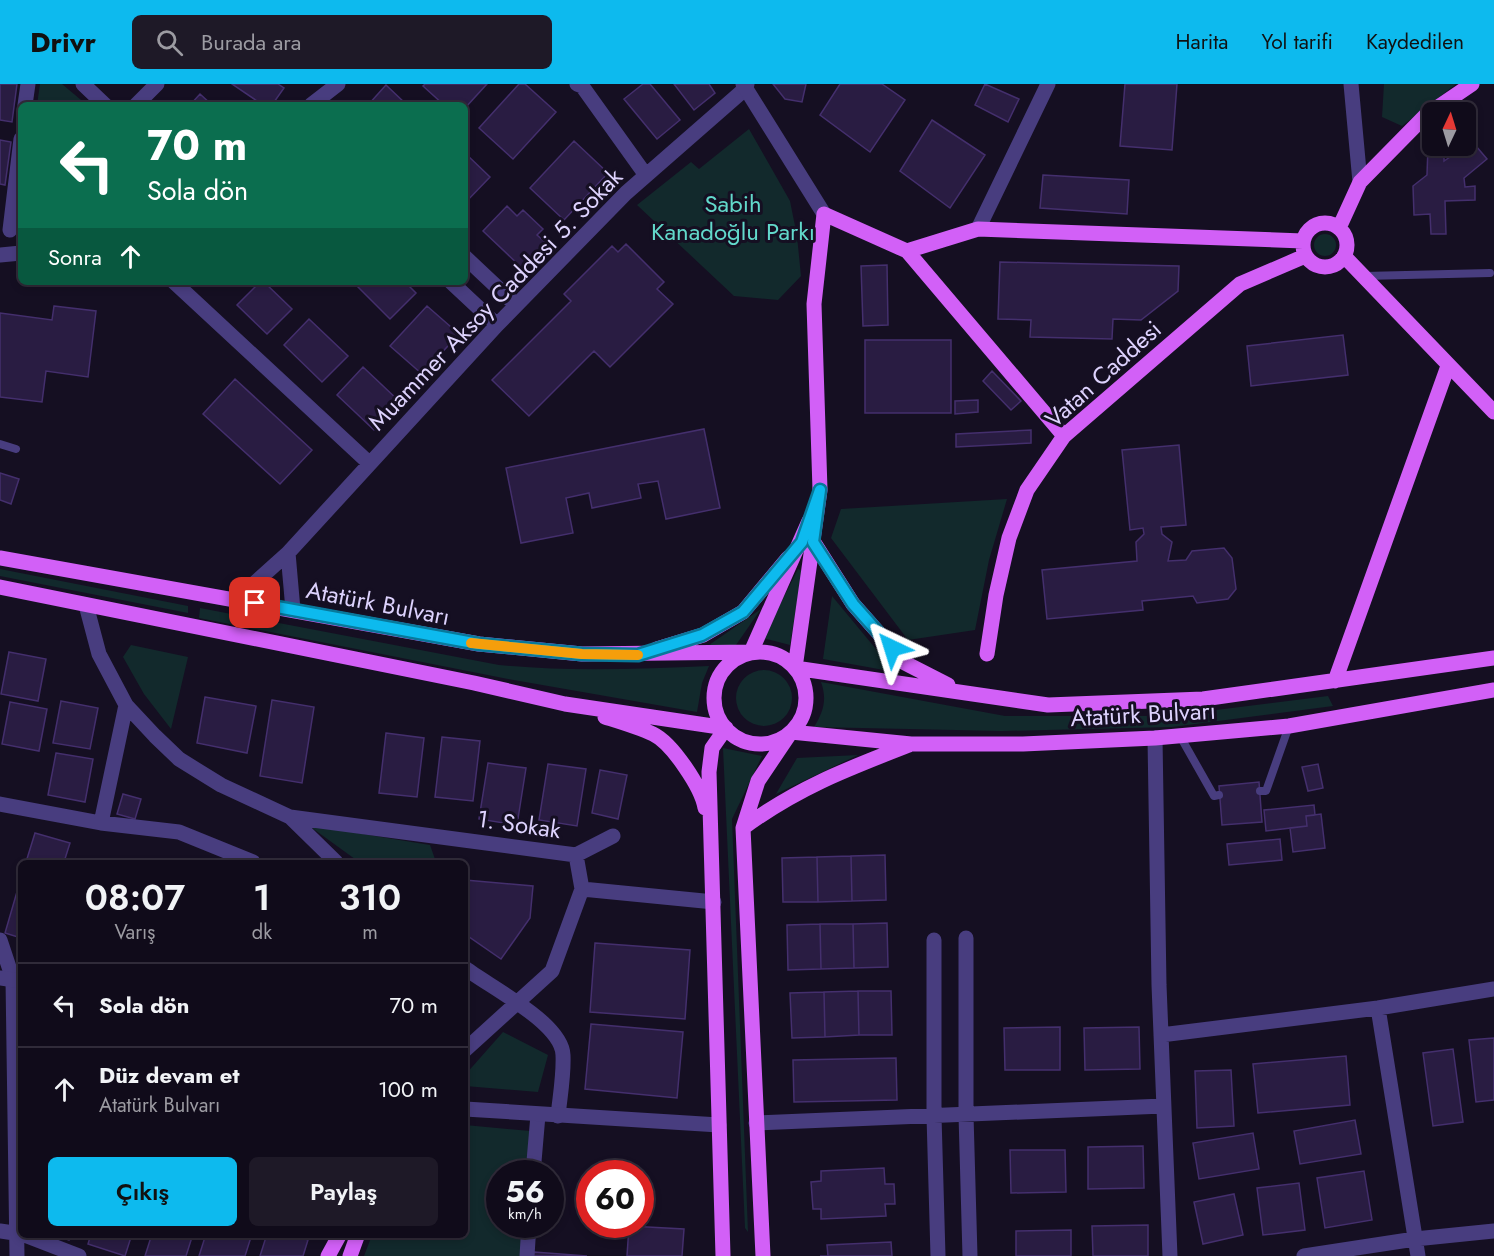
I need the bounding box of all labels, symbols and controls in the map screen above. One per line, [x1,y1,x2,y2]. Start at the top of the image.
search box [132,15,552,69]
text: Drivr [30,22,96,63]
icon: search [153,26,186,59]
text: Burada ara [201,26,301,58]
text: Harita [1176,27,1228,57]
text: Yol tarifi [1261,27,1333,57]
text: Kaydedilen [1366,27,1464,57]
north arrow [1422,102,1476,156]
map controls [1422,102,1476,156]
text: 70 m [147,115,247,176]
icon: left [48,126,126,204]
street label: Muammer Aksoy Caddesi 5. Sokak [360,160,631,438]
text: Sola dön [147,171,248,210]
park label: Sabih Kanadoğlu Parkı [651,186,815,249]
icon: ahead [114,240,147,273]
text: Sonra [48,241,102,273]
street label: Vatan Caddesi [1037,312,1169,436]
street label: Atatürk Bulvarı [303,572,453,634]
pin [229,577,280,628]
icon: arrive [238,586,271,619]
position arrow [860,616,924,680]
street label: Atatürk Bulvarı [1069,693,1217,735]
street label: 1. Sokak [475,801,564,847]
text: 08:07 [85,871,185,923]
text: 1 [253,871,271,923]
text: 310 [339,871,401,923]
text: Varış [114,918,155,947]
text: dk [252,918,272,947]
text: m [362,918,378,947]
icon: left [48,989,81,1022]
text: Sola dön [99,989,189,1021]
text: 70 m [389,989,438,1021]
text: Düz devam et [99,1059,239,1091]
icon: ahead [48,1073,81,1106]
text: 100 m [378,1073,438,1105]
text: Atatürk Bulvarı [99,1091,220,1120]
button: Çıkış [48,1157,237,1226]
button: Paylaş [249,1157,438,1226]
speed limit sign: 60 [576,1160,654,1238]
text: 56 [505,1170,545,1213]
text: km/h [508,1203,542,1225]

